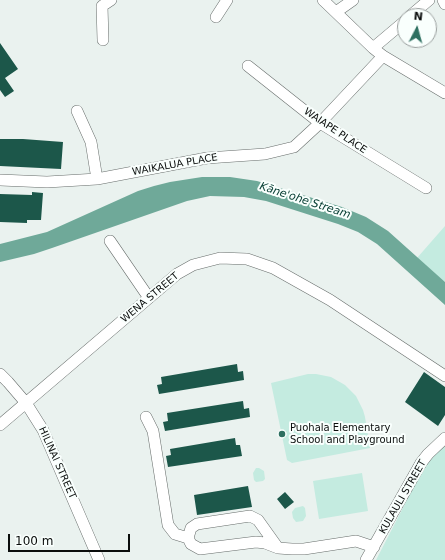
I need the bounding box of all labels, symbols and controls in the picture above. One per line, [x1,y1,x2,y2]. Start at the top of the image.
north arrow [397,8,437,48]
text: N [413,10,423,24]
street label: WAIAPE PLACE [301,106,369,156]
street label: WAIKALUA PLACE [131,152,219,178]
water label: Kāne'ohe Stream [258,180,352,222]
street label: WENA STREET [119,270,181,326]
place label: Puohala Elementary School and Playground [290,422,405,446]
street label: HILINAI STREET [36,425,78,501]
marker: Puohala Elementary School and Playground [277,429,287,439]
street label: KULAULI STREET [377,458,429,536]
scale bar [10,526,132,552]
text: 100 m [15,534,53,548]

